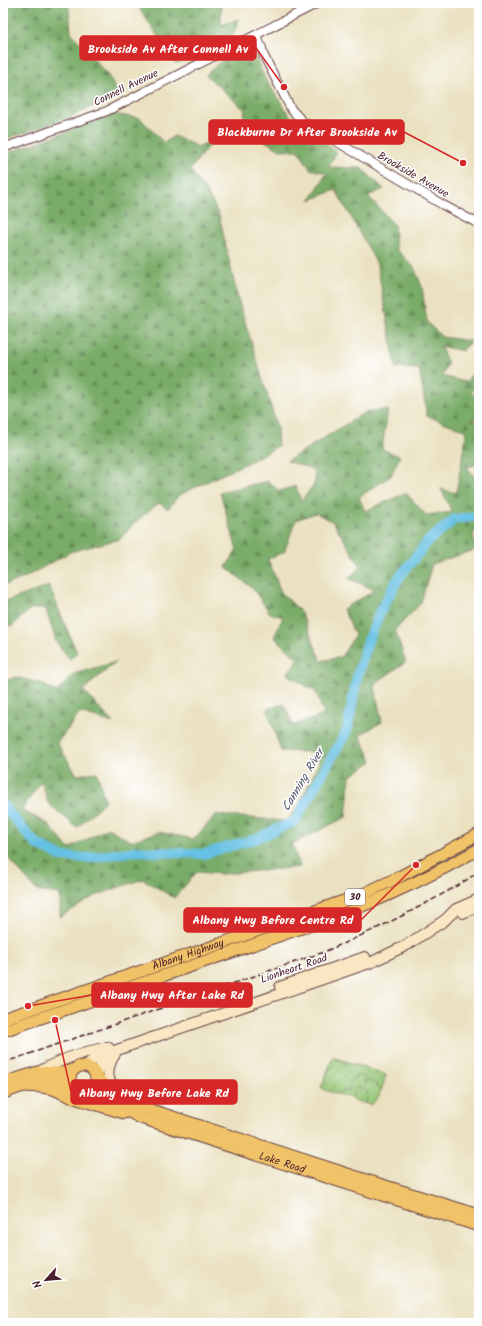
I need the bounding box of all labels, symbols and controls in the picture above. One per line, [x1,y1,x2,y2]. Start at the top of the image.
callout: Brookside Av After Connell Av [80,36,256,60]
text: Brookside Av After Connell Av [88,40,249,59]
street label: Connell Avenue [90,64,162,112]
callout: Blackburne Dr After Brookside Av [209,120,404,144]
text: Blackburne Dr After Brookside Av [217,123,398,142]
street label: Brookside Avenue [374,147,452,203]
water label: Canning River [277,743,331,815]
road number: 30 [345,889,365,905]
callout: Albany Hwy Before Centre Rd [184,908,361,932]
text: Albany Hwy Before Centre Rd [192,911,354,930]
street label: Albany Highway [150,934,227,976]
street label: Lionheart Road [258,949,330,989]
callout: Albany Hwy After Lake Rd [92,983,252,1007]
text: Albany Hwy After Lake Rd [100,986,245,1005]
callout: Albany Hwy Before Lake Rd [71,1080,237,1104]
text: Albany Hwy Before Lake Rd [79,1084,230,1103]
street label: Lake Road [257,1147,308,1179]
north arrow [26,1260,66,1300]
text: N [28,1277,48,1291]

